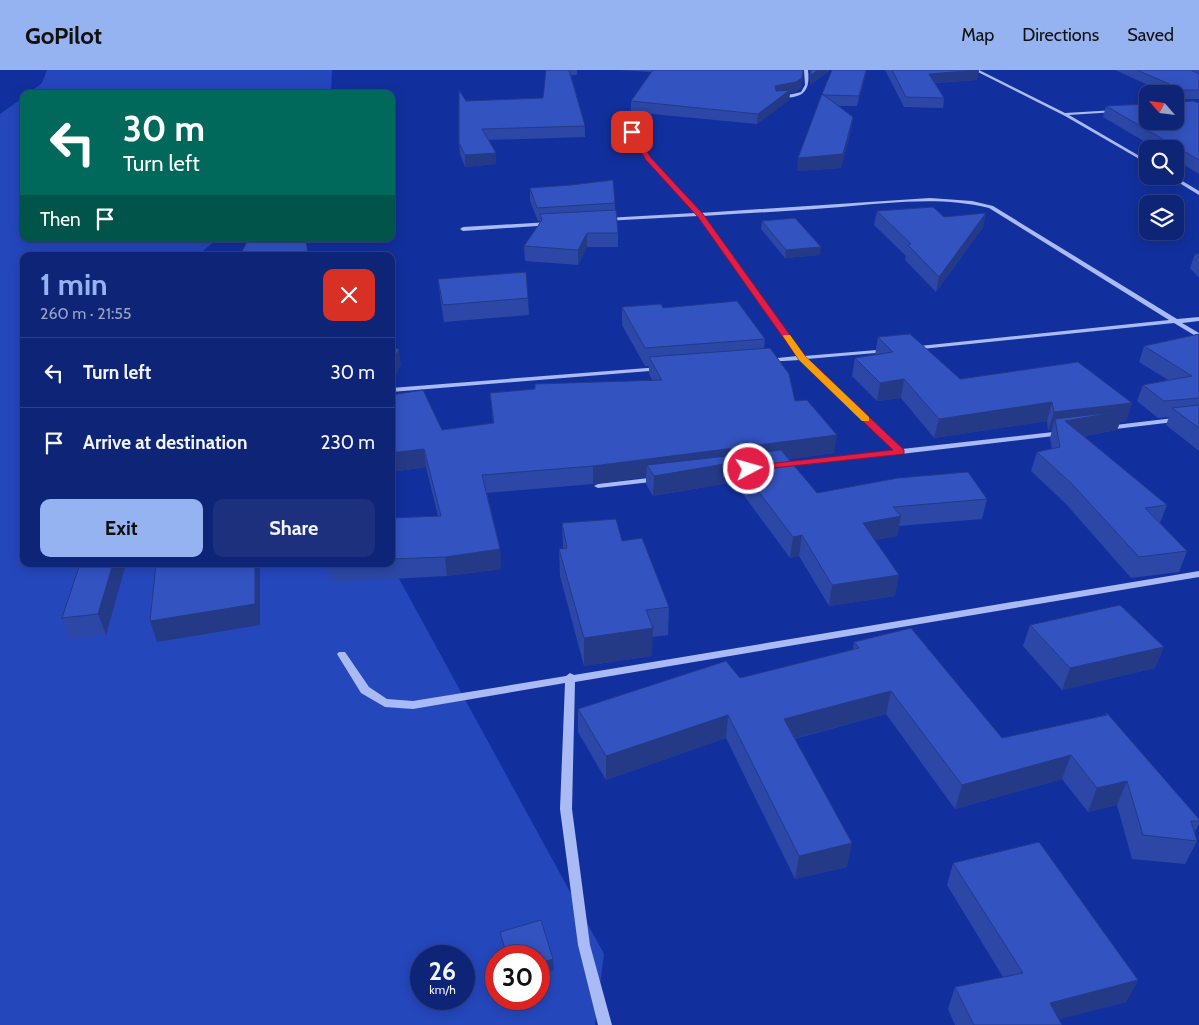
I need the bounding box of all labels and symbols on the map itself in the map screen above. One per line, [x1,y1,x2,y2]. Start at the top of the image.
north arrow [1139,85,1184,130]
pin [611,111,653,153]
position arrow [722,442,774,494]
speed limit sign: 30 [485,945,550,1010]

